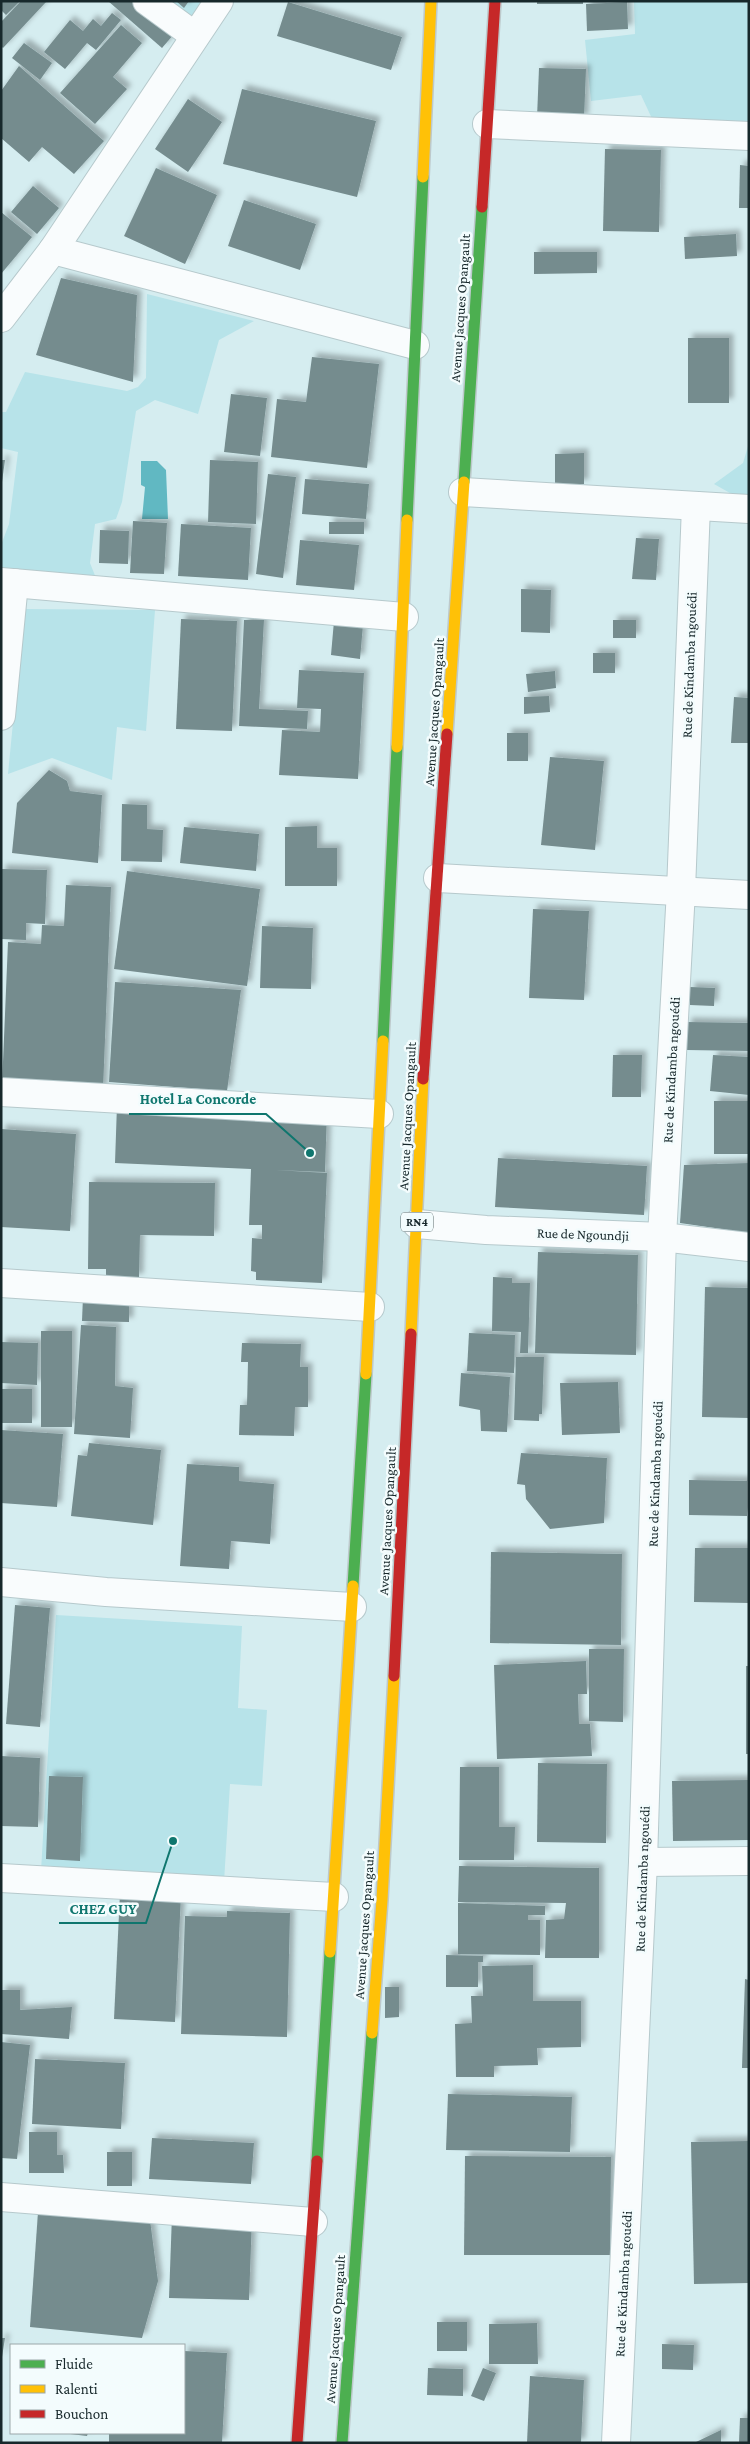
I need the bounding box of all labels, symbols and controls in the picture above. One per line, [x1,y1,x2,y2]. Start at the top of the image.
street label: Avenue Jacques Opangault [447,233,473,383]
street label: Rue de Kindamba ngouédi [678,591,700,738]
street label: Avenue Jacques Opangault [421,637,447,787]
street label: Rue de Kindamba ngouédi [659,996,683,1143]
street label: Avenue Jacques Opangault [395,1041,419,1191]
callout: Hotel La Concorde [129,1084,266,1114]
text: Hotel La Concorde [140,1091,256,1107]
road number: RN4 [401,1212,433,1232]
street label: Rue de Ngoundji [537,1224,630,1245]
street label: Rue de Kindamba ngouédi [644,1400,666,1547]
street label: Avenue Jacques Opangault [375,1446,399,1596]
street label: Rue de Kindamba ngouédi [631,1805,653,1952]
street label: Avenue Jacques Opangault [351,1850,377,2000]
callout: CHEZ GUY [59,1893,146,1923]
text: CHEZ GUY [69,1901,137,1917]
street label: Rue de Kindamba ngouédi [611,2210,635,2357]
street label: Avenue Jacques Opangault [322,2254,348,2404]
legend [10,2344,185,2434]
text: Fluide [55,2356,93,2372]
text: Ralenti [55,2381,98,2397]
text: Bouchon [55,2406,108,2422]

